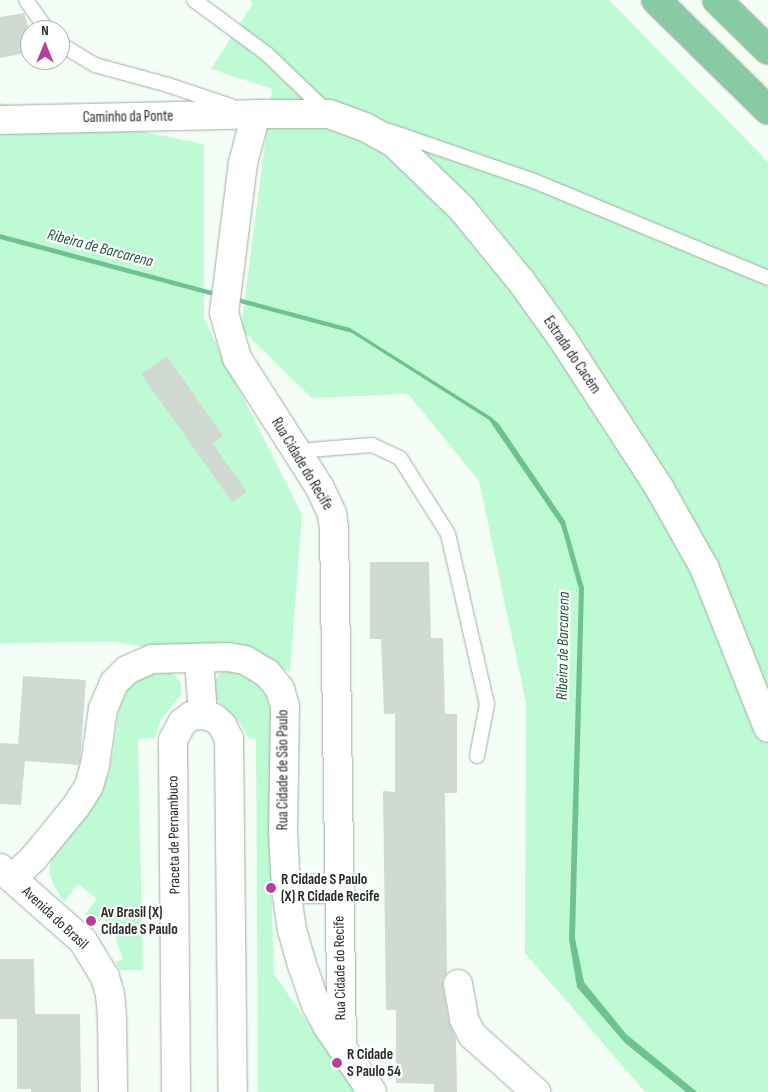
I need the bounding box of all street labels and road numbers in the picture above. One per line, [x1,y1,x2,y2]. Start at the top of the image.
street label: Caminho da Ponte [83,107,173,127]
street label: Estrada do Cacém [539,313,605,397]
street label: Rua Cidade do Recife [267,415,337,513]
street label: Rua Cidade de São Paulo [274,710,292,830]
street label: Praceta de Pernambuco [164,776,184,894]
street label: Avenida do Brasil [18,883,92,953]
street label: Rua Cidade do Recife [330,916,350,1020]

